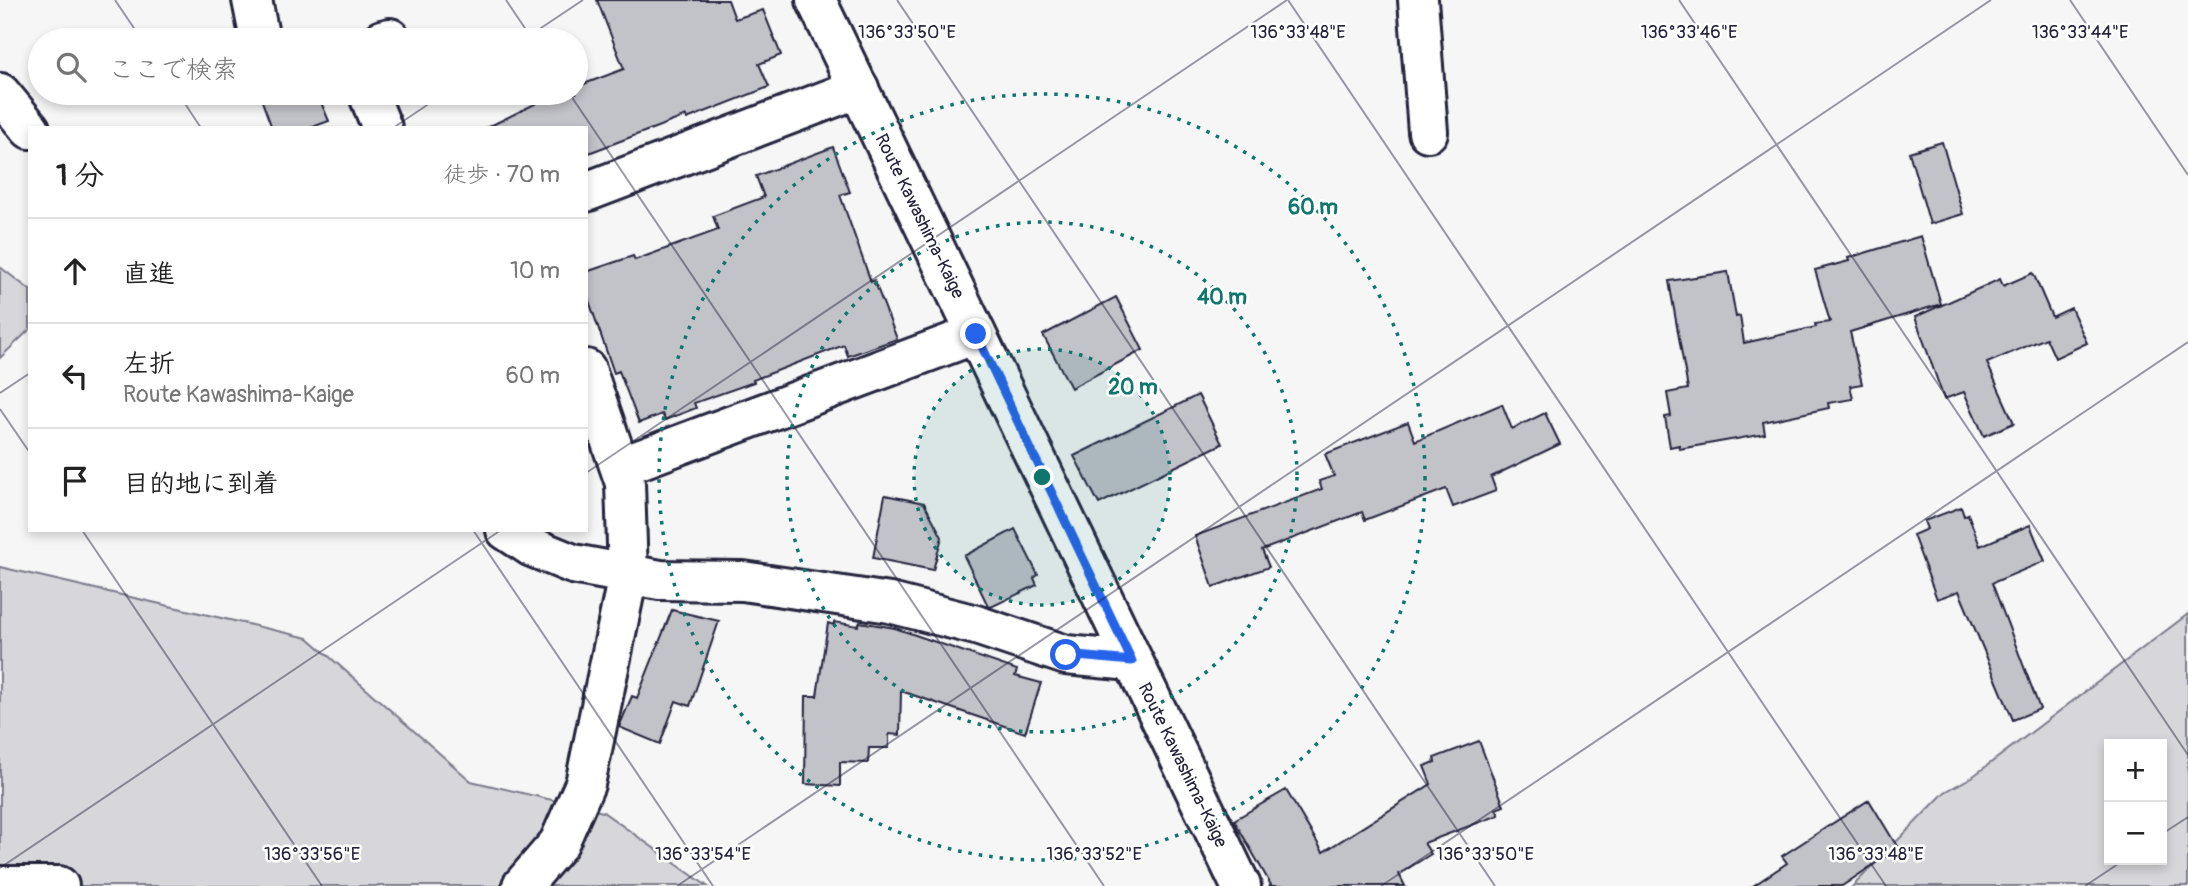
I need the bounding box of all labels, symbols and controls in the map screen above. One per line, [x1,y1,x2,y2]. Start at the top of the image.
text: 136°33'50"E [858,21,956,44]
text: 136°33'48"E [1250,21,1346,44]
text: 136°33'46"E [1641,21,1737,44]
text: 136°33'44"E [2032,21,2128,44]
search box [28,28,588,105]
icon: search [52,48,90,86]
text: ここで検索 [108,54,238,86]
street label: Route Kawashima-Kaige [870,130,970,303]
text: 1 分 [56,157,104,194]
text: 徒歩 · 70 m [443,160,560,189]
text: 60 m [1288,194,1338,221]
icon: ahead [56,252,94,290]
text: 10 m [510,256,560,285]
text: 直進 [123,258,175,290]
text: 40 m [1197,284,1247,311]
route end [960,318,991,349]
text: 左折 [123,348,175,380]
icon: left [56,357,94,395]
text: 60 m [505,361,560,390]
text: 20 m [1108,374,1158,401]
text: Route Kawashima-Kaige [123,380,354,409]
icon: arrive [56,462,94,500]
centre of rings [1030,465,1054,489]
text: 目的地に到着 [123,468,279,500]
route start [1050,639,1081,670]
street label: Route Kawashima-Kaige [1133,679,1233,852]
map controls [2104,739,2167,865]
button: + [2104,739,2167,802]
button: − [2104,802,2167,865]
text: 136°33'56"E [264,843,360,866]
text: 136°33'54"E [655,843,751,866]
text: 136°33'52"E [1046,843,1142,866]
text: 136°33'50"E [1436,843,1534,866]
text: 136°33'48"E [1828,843,1924,866]

